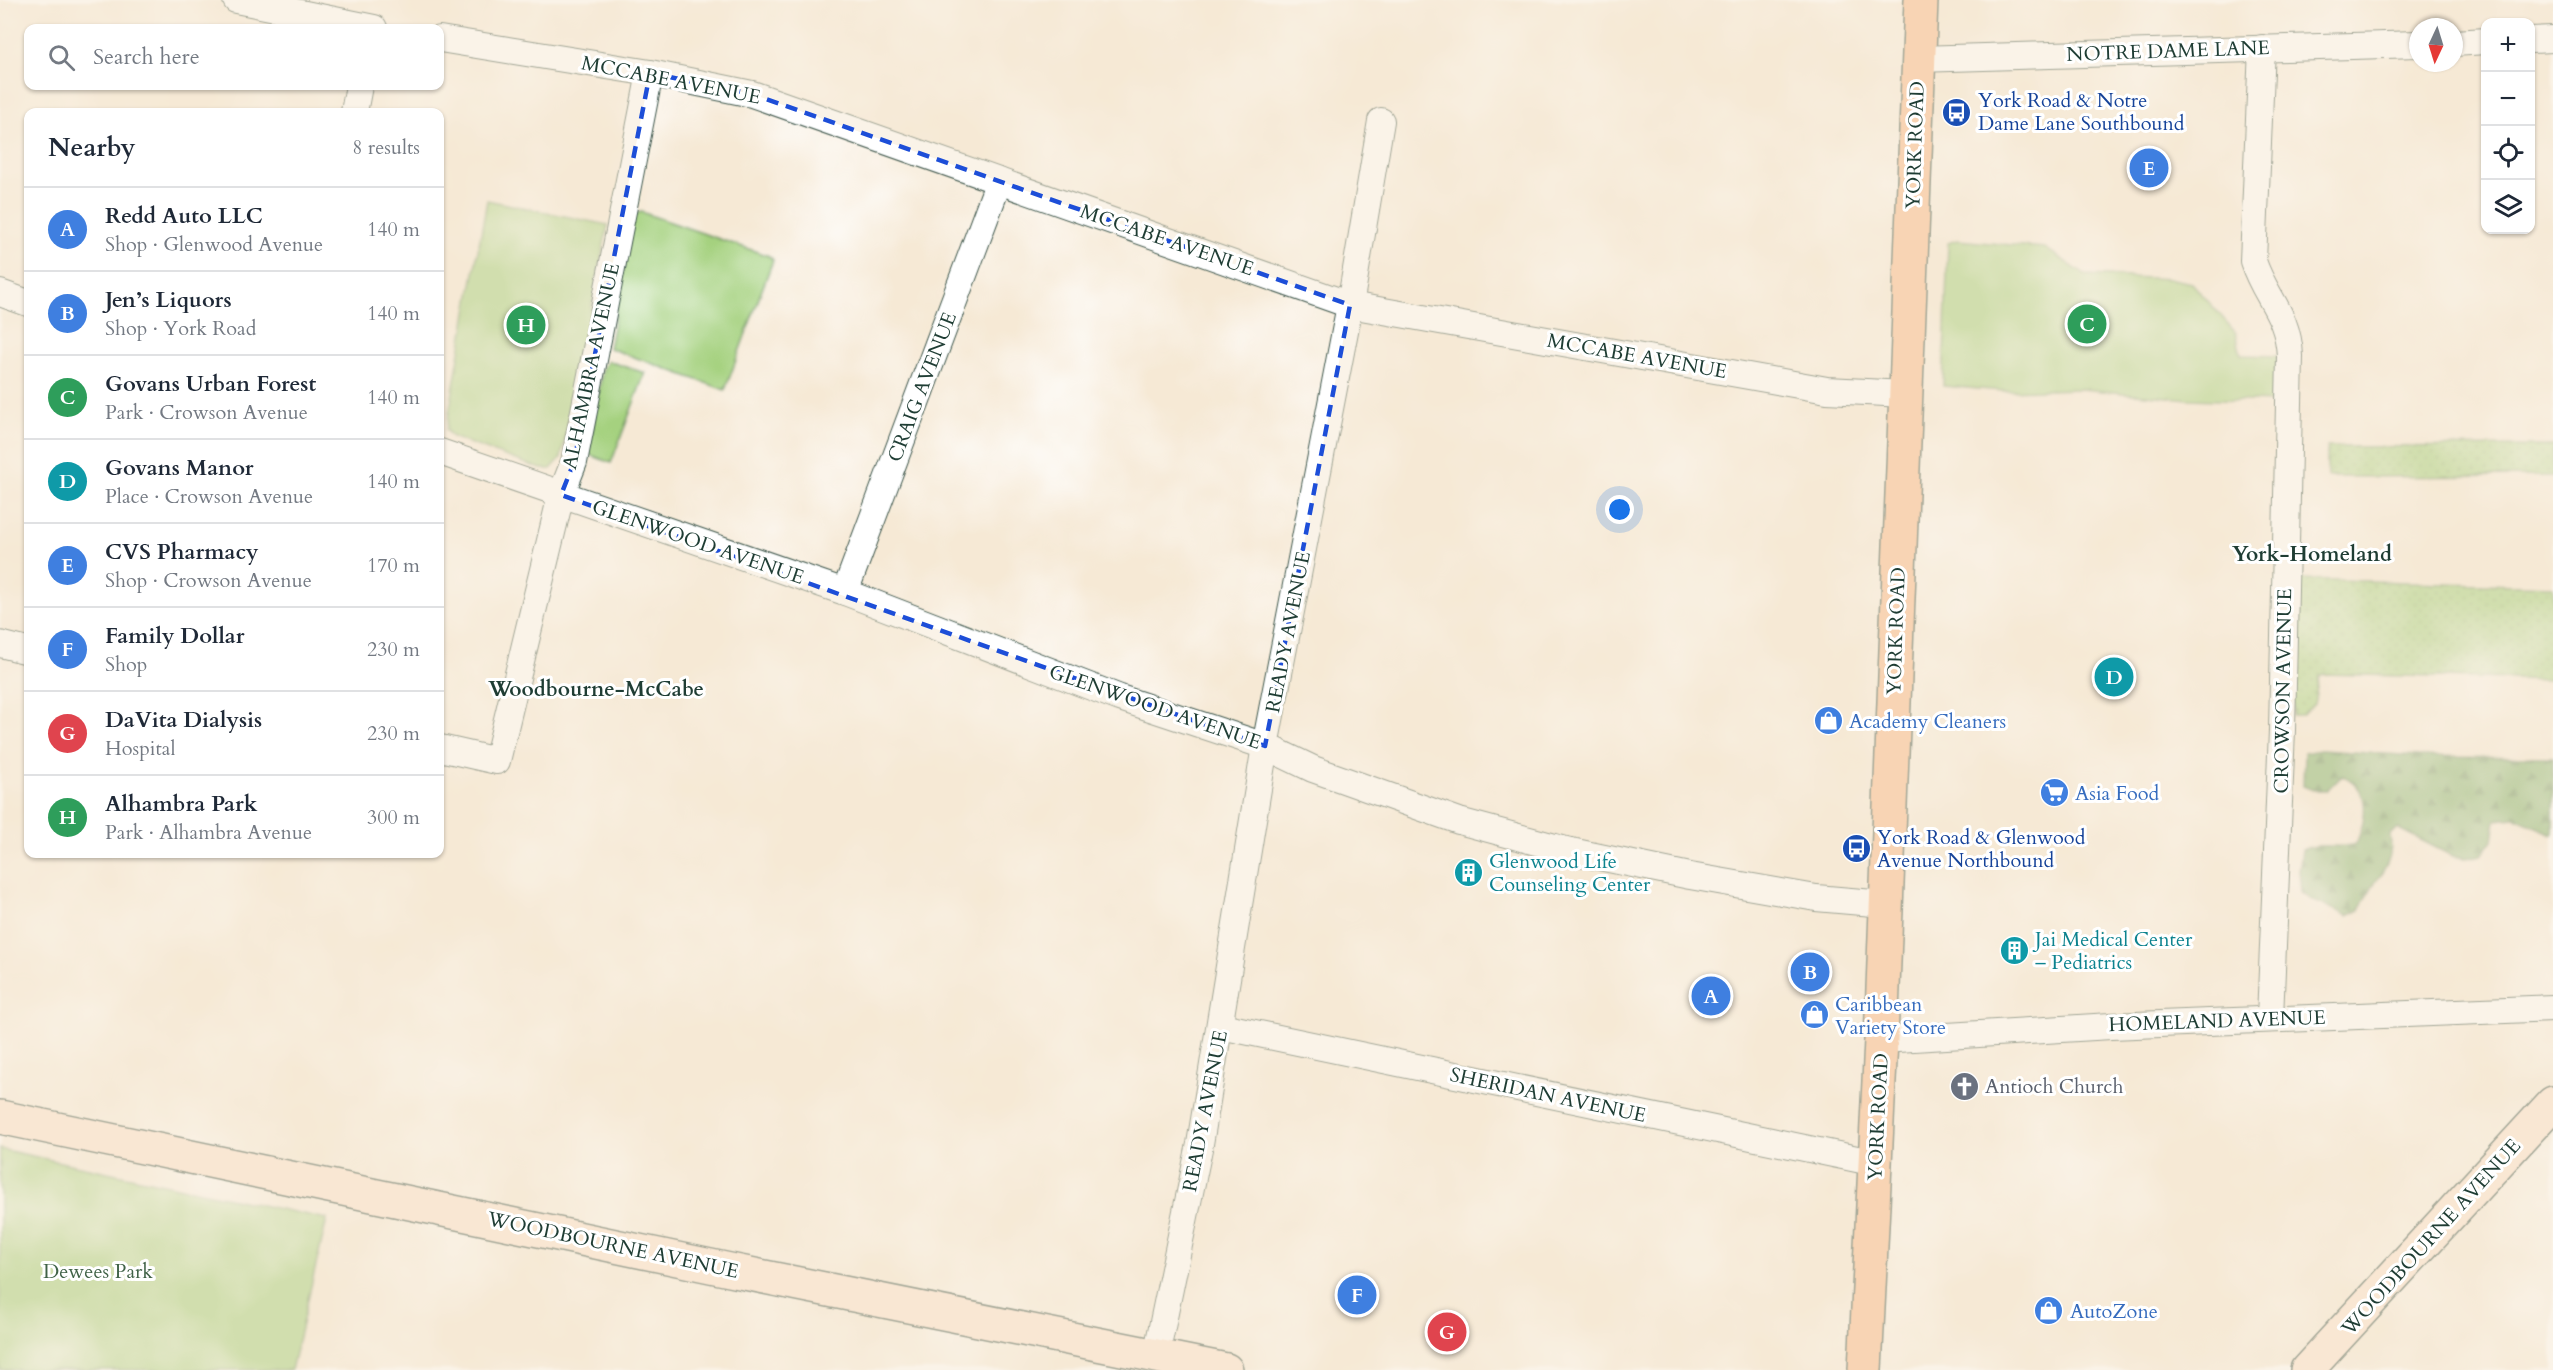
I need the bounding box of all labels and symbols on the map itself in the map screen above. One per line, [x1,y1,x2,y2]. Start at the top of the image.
north arrow [2409,18,2463,72]
street label: NOTRE DAME LANE [2066,34,2270,68]
street label: MCCABE AVENUE [579,49,763,111]
street label: YORK ROAD [1899,81,1931,209]
place label: York Road & Notre Dame Lane Southbound [1978,87,2185,137]
bus stop icon: York Road & Notre Dame Lane Southbound [1941,96,1973,128]
pin: E [2130,146,2168,190]
street label: MCCABE AVENUE [1077,198,1257,282]
street label: ALHAMBRA AVENUE [556,260,626,472]
pin: H [506,302,546,348]
pin: C [2068,302,2106,346]
street label: CRAIG AVENUE [881,308,963,466]
street label: MCCABE AVENUE [1545,327,1729,385]
street label: GLENWOOD AVENUE [588,493,808,591]
your location [1605,495,1634,524]
district label: York-Homeland [2232,540,2392,569]
street label: READY AVENUE [1259,549,1317,715]
street label: YORK ROAD [1880,567,1912,695]
street label: CROWSON AVENUE [2268,588,2298,794]
pin: D [2094,654,2134,700]
street label: GLENWOOD AVENUE [1045,658,1265,756]
district label: Woodbourne-McCabe [487,675,704,704]
shop icon: Academy Cleaners [1812,705,1844,737]
place label: Academy Cleaners [1849,708,2006,735]
supermarket icon: Asia Food [2038,777,2070,809]
place label: Asia Food [2075,780,2160,807]
place label: York Road & Glenwood Avenue Northbound [1877,824,2086,874]
bus stop icon: York Road & Glenwood Avenue Northbound [1840,832,1872,864]
place label: Glenwood Life Counseling Center [1489,848,1651,898]
building icon: Glenwood Life Counseling Center [1452,856,1484,888]
place label: Jai Medical Center – Pediatrics [2032,926,2193,976]
building icon: Jai Medical Center – Pediatrics [1998,934,2030,966]
pin: B [1790,950,1830,994]
pin: A [1692,974,1730,1018]
place label: Caribbean Variety Store [1835,991,1946,1041]
shop icon: Caribbean Variety Store [1798,999,1830,1031]
street label: HOMELAND AVENUE [2108,1004,2326,1038]
street label: READY AVENUE [1176,1028,1234,1194]
street label: YORK ROAD [1861,1052,1895,1182]
street label: SHERIDAN AVENUE [1448,1061,1648,1129]
church icon: Antioch Church [1948,1070,1980,1102]
place label: Antioch Church [1985,1073,2123,1100]
street label: WOODBOURNE AVENUE [2335,1133,2527,1342]
street label: WOODBOURNE AVENUE [484,1205,741,1285]
park label: Dewees Park [43,1258,153,1285]
pin: F [1338,1272,1376,1318]
shop icon: AutoZone [2033,1295,2065,1327]
place label: AutoZone [2070,1298,2158,1325]
pin: G [1428,1310,1466,1354]

